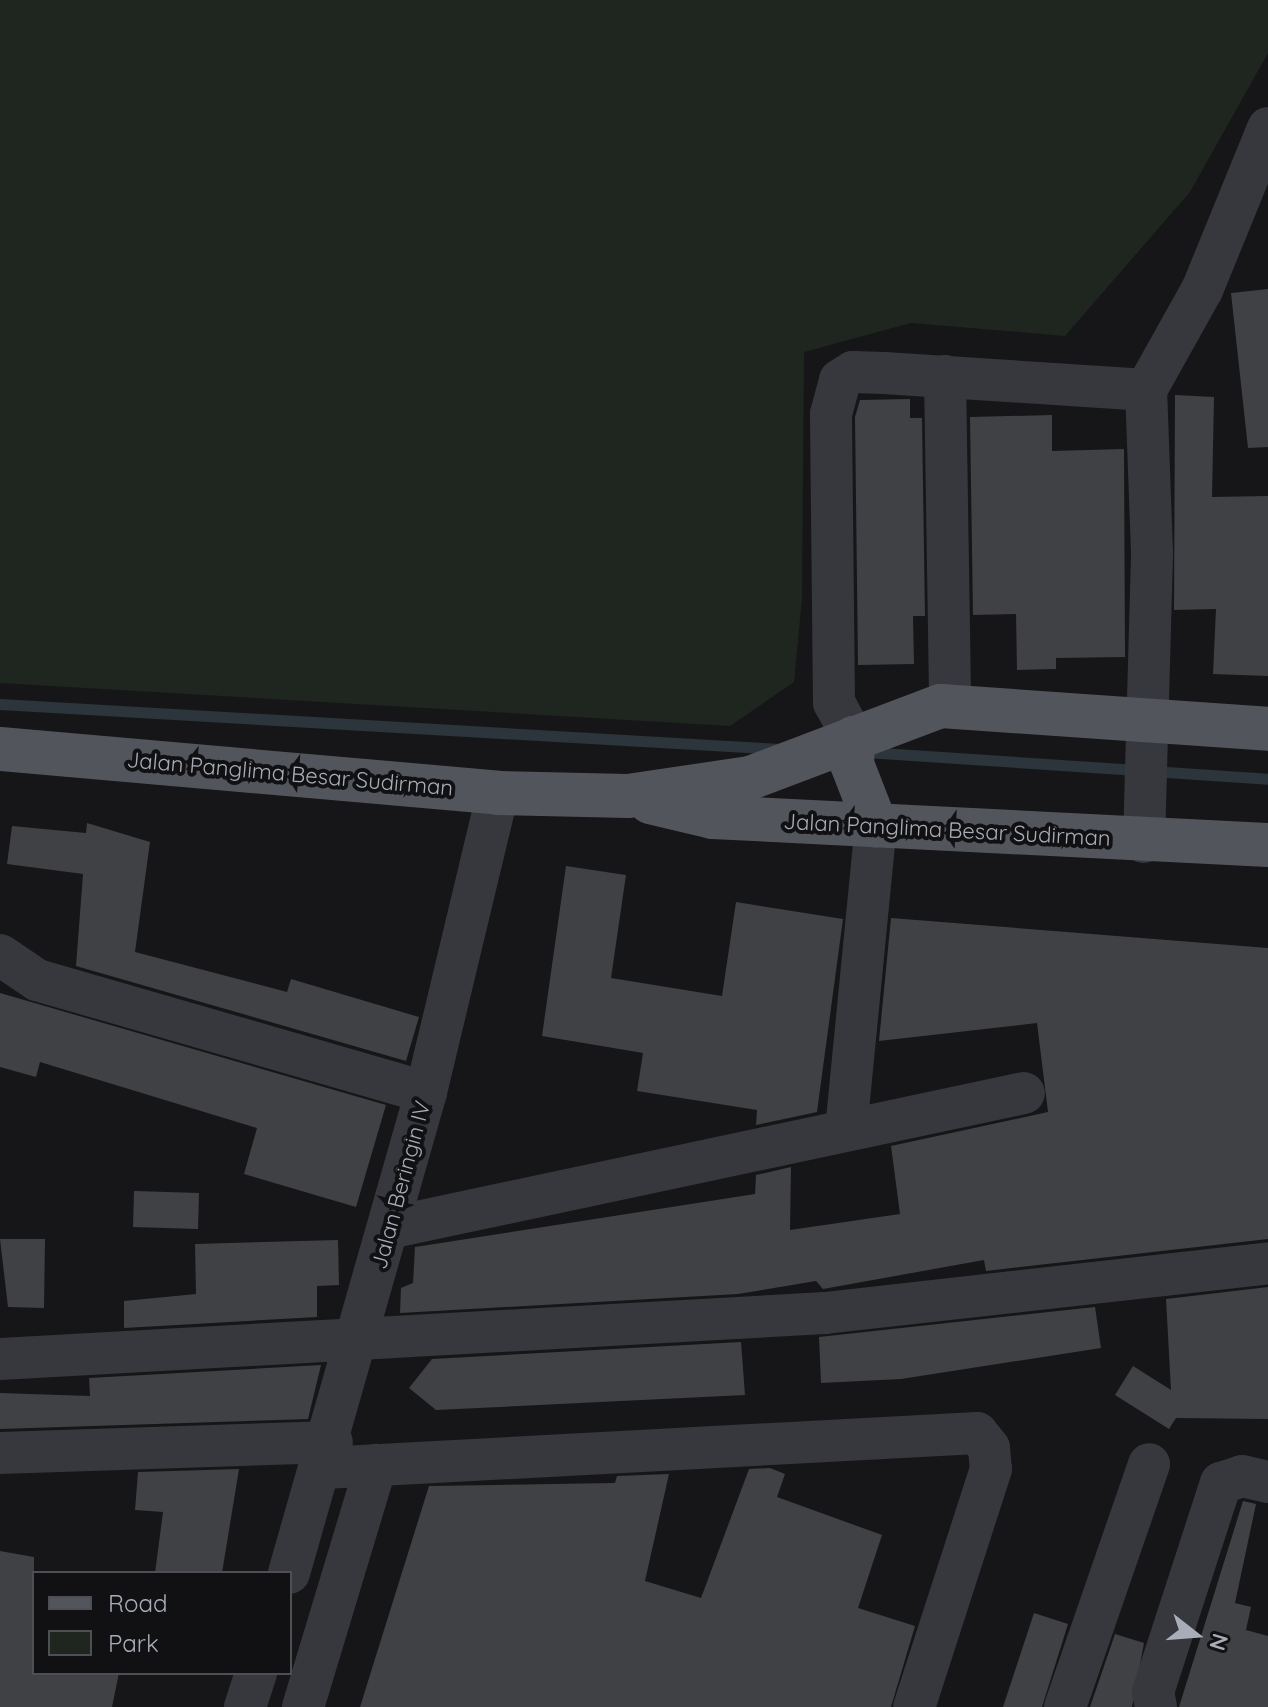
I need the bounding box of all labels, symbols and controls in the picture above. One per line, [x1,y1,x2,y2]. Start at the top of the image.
street label: Jalan Panglima Besar Sudirman [126,747,454,801]
street label: Jalan Panglima Besar Sudirman [783,808,1111,852]
street label: Jalan Beringin IV [366,1098,436,1272]
legend [32,1571,292,1675]
text: Road [108,1588,168,1618]
north arrow [1156,1595,1236,1675]
text: Park [108,1628,159,1658]
text: N [1203,1630,1235,1654]

